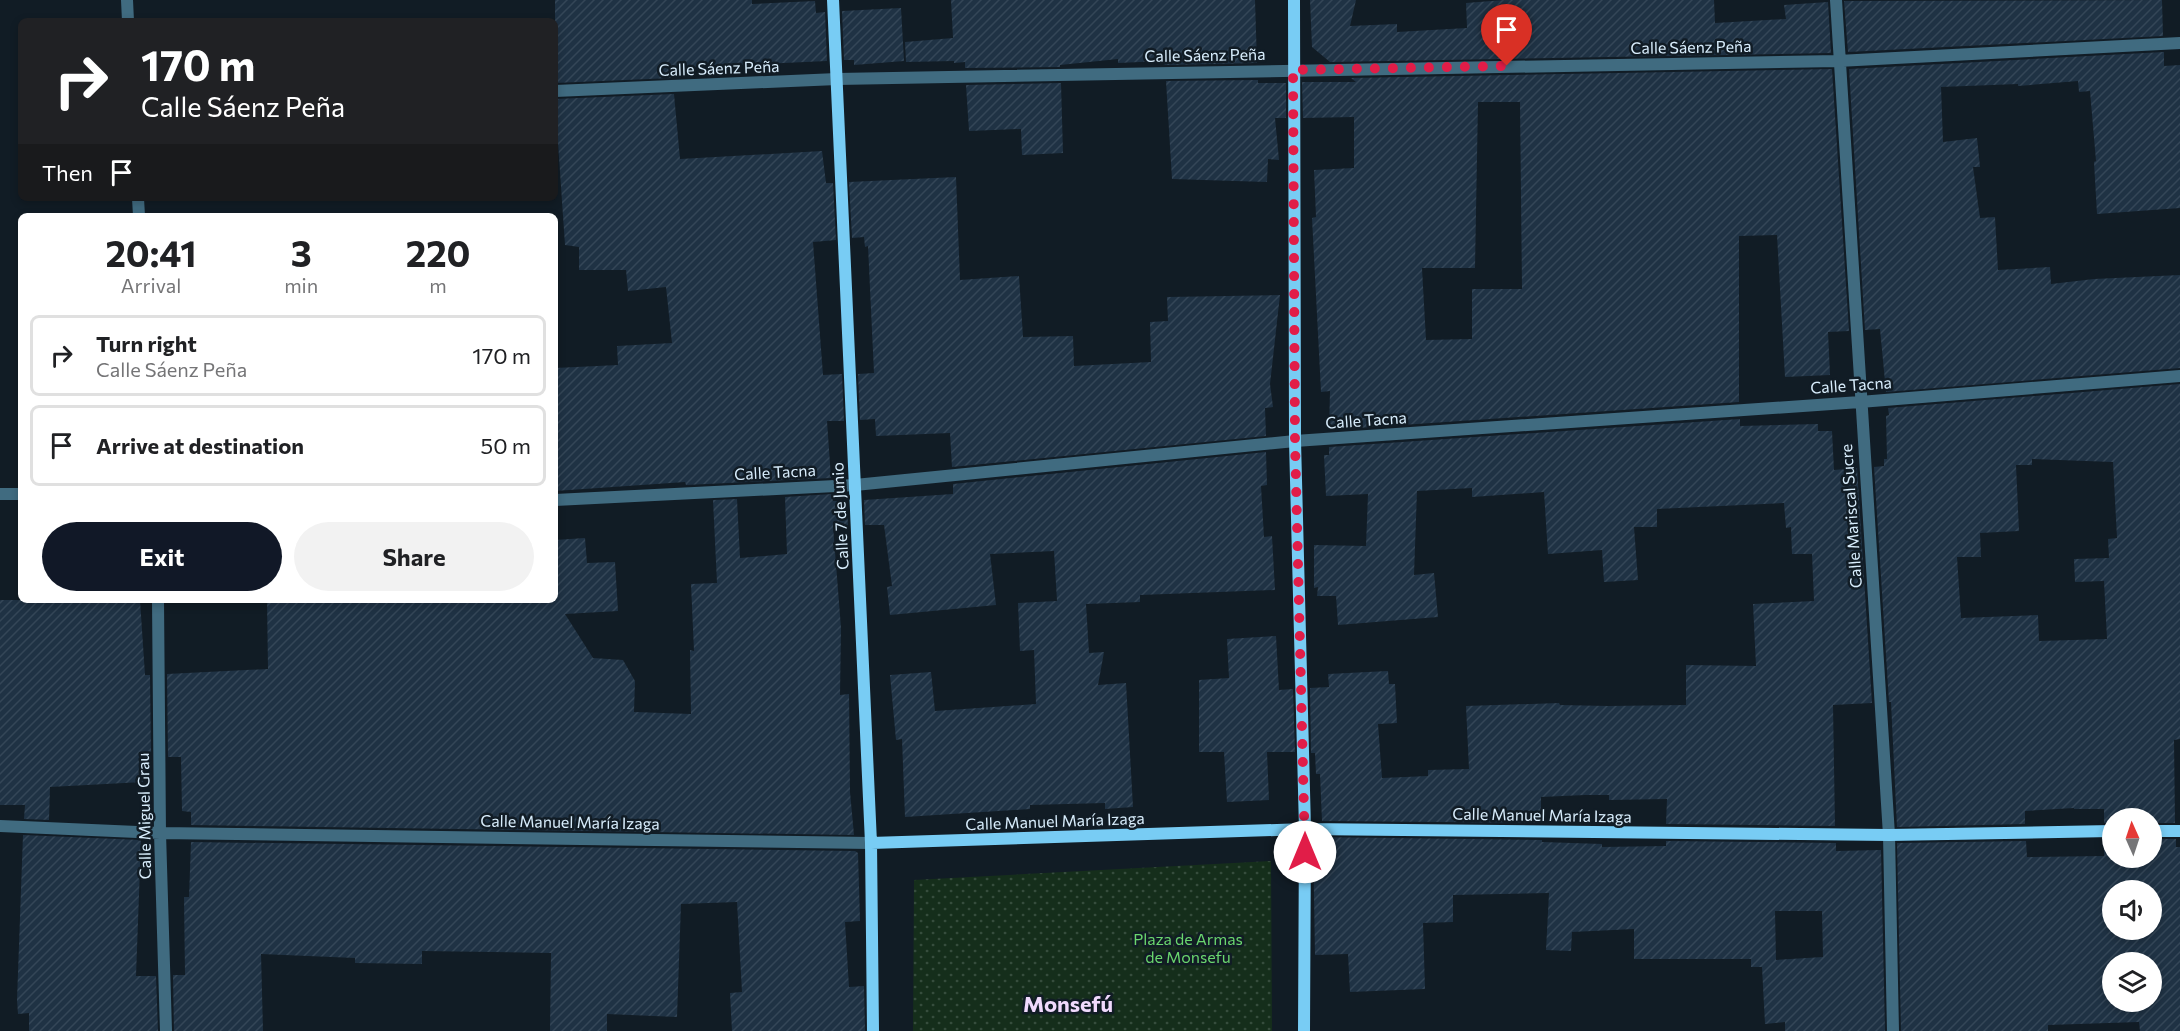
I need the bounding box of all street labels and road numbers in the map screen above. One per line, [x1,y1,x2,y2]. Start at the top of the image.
street label: Calle Sáenz Peña [1630,36,1752,57]
street label: Calle Sáenz Peña [1144,44,1266,65]
street label: Calle Sáenz Peña [658,56,780,79]
street label: Calle Tacna [1810,372,1892,397]
street label: Calle Tacna [1325,407,1407,432]
street label: Calle Mariscal Sucre [1836,443,1865,589]
street label: Calle Tacna [734,460,816,483]
street label: Calle 7 de Junio [827,462,852,570]
street label: Calle Miguel Grau [133,752,154,880]
street label: Calle Manuel María Izaga [1452,803,1632,826]
street label: Calle Manuel María Izaga [965,808,1145,833]
street label: Calle Manuel María Izaga [480,810,660,833]

